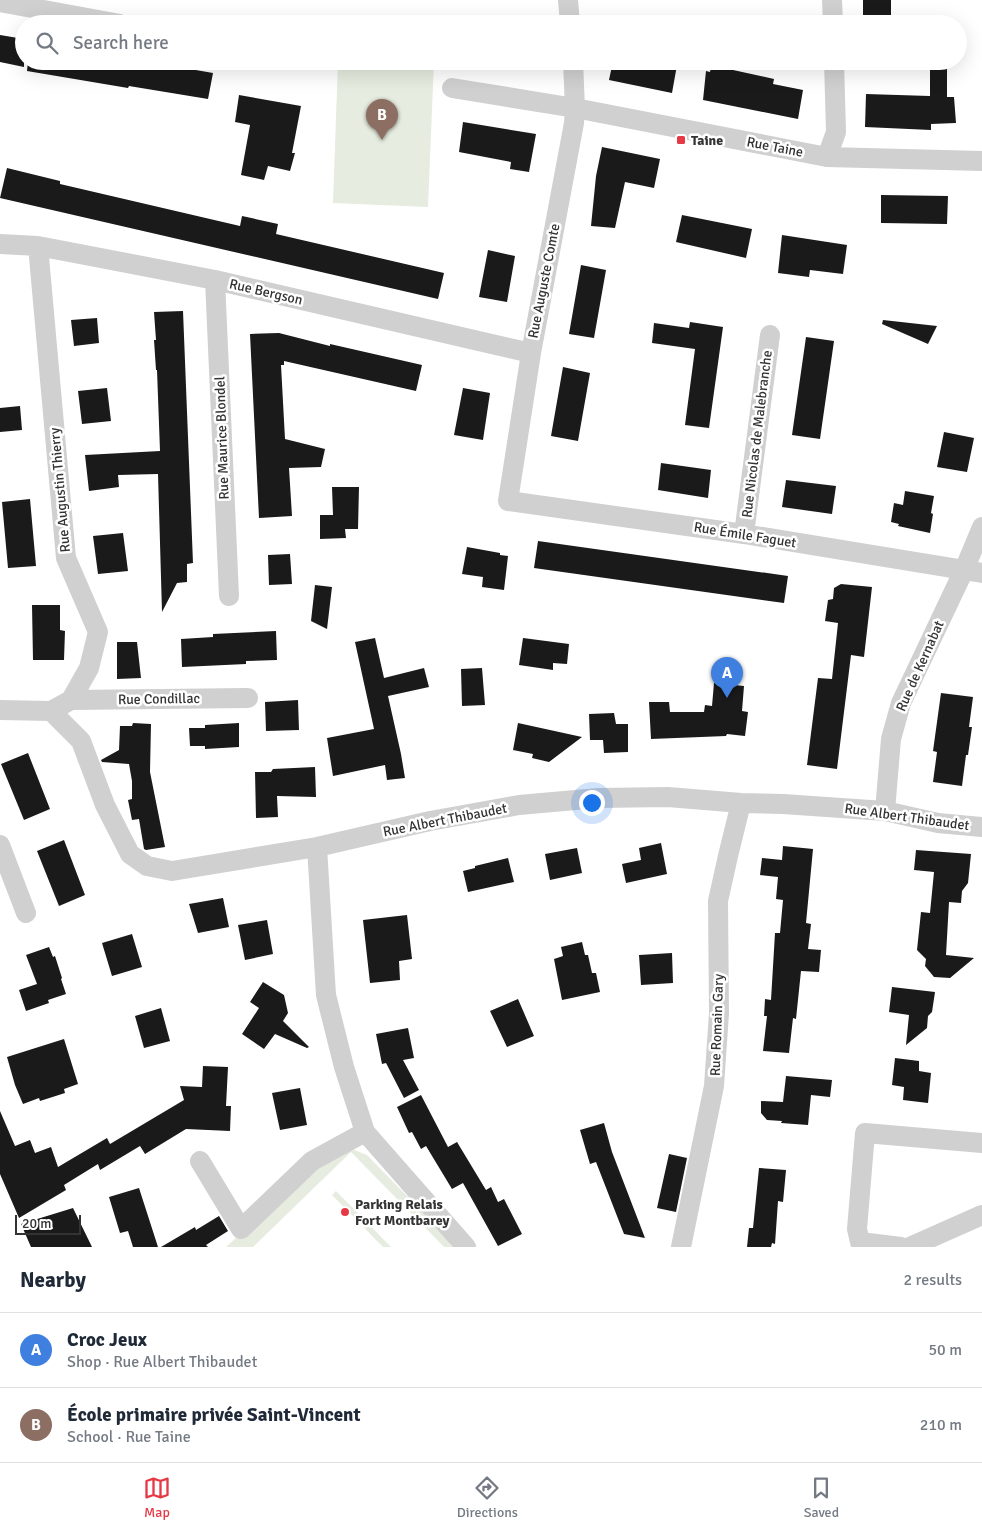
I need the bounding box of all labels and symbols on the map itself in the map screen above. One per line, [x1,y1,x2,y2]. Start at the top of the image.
pin: B [366,99,398,140]
place label: Taine [691,132,723,149]
street label: Rue Taine [745,133,805,161]
marker: Taine [675,134,687,146]
street label: Rue Auguste Comte [525,222,563,340]
street label: Rue Bergson [228,275,304,309]
street label: Rue Nicolas de Malebranche [738,349,776,519]
street label: Rue Maurice Blondel [211,376,233,500]
street label: Rue Augustin Thierry [46,427,74,553]
street label: Rue Émile Faguet [693,519,798,552]
street label: Rue de Kernabat [892,618,948,714]
pin: A [711,657,743,698]
street label: Rue Condillac [118,690,201,708]
your location [579,790,605,816]
street label: Rue Albert Thibaudet [382,800,509,840]
street label: Rue Albert Thibaudet [843,800,971,834]
street label: Rue Romain Gary [707,973,727,1076]
place label: Parking Relais Fort Montbarey [355,1196,449,1229]
marker: Parking Relais Fort Montbarey [339,1206,351,1218]
scale bar [15,1212,81,1235]

